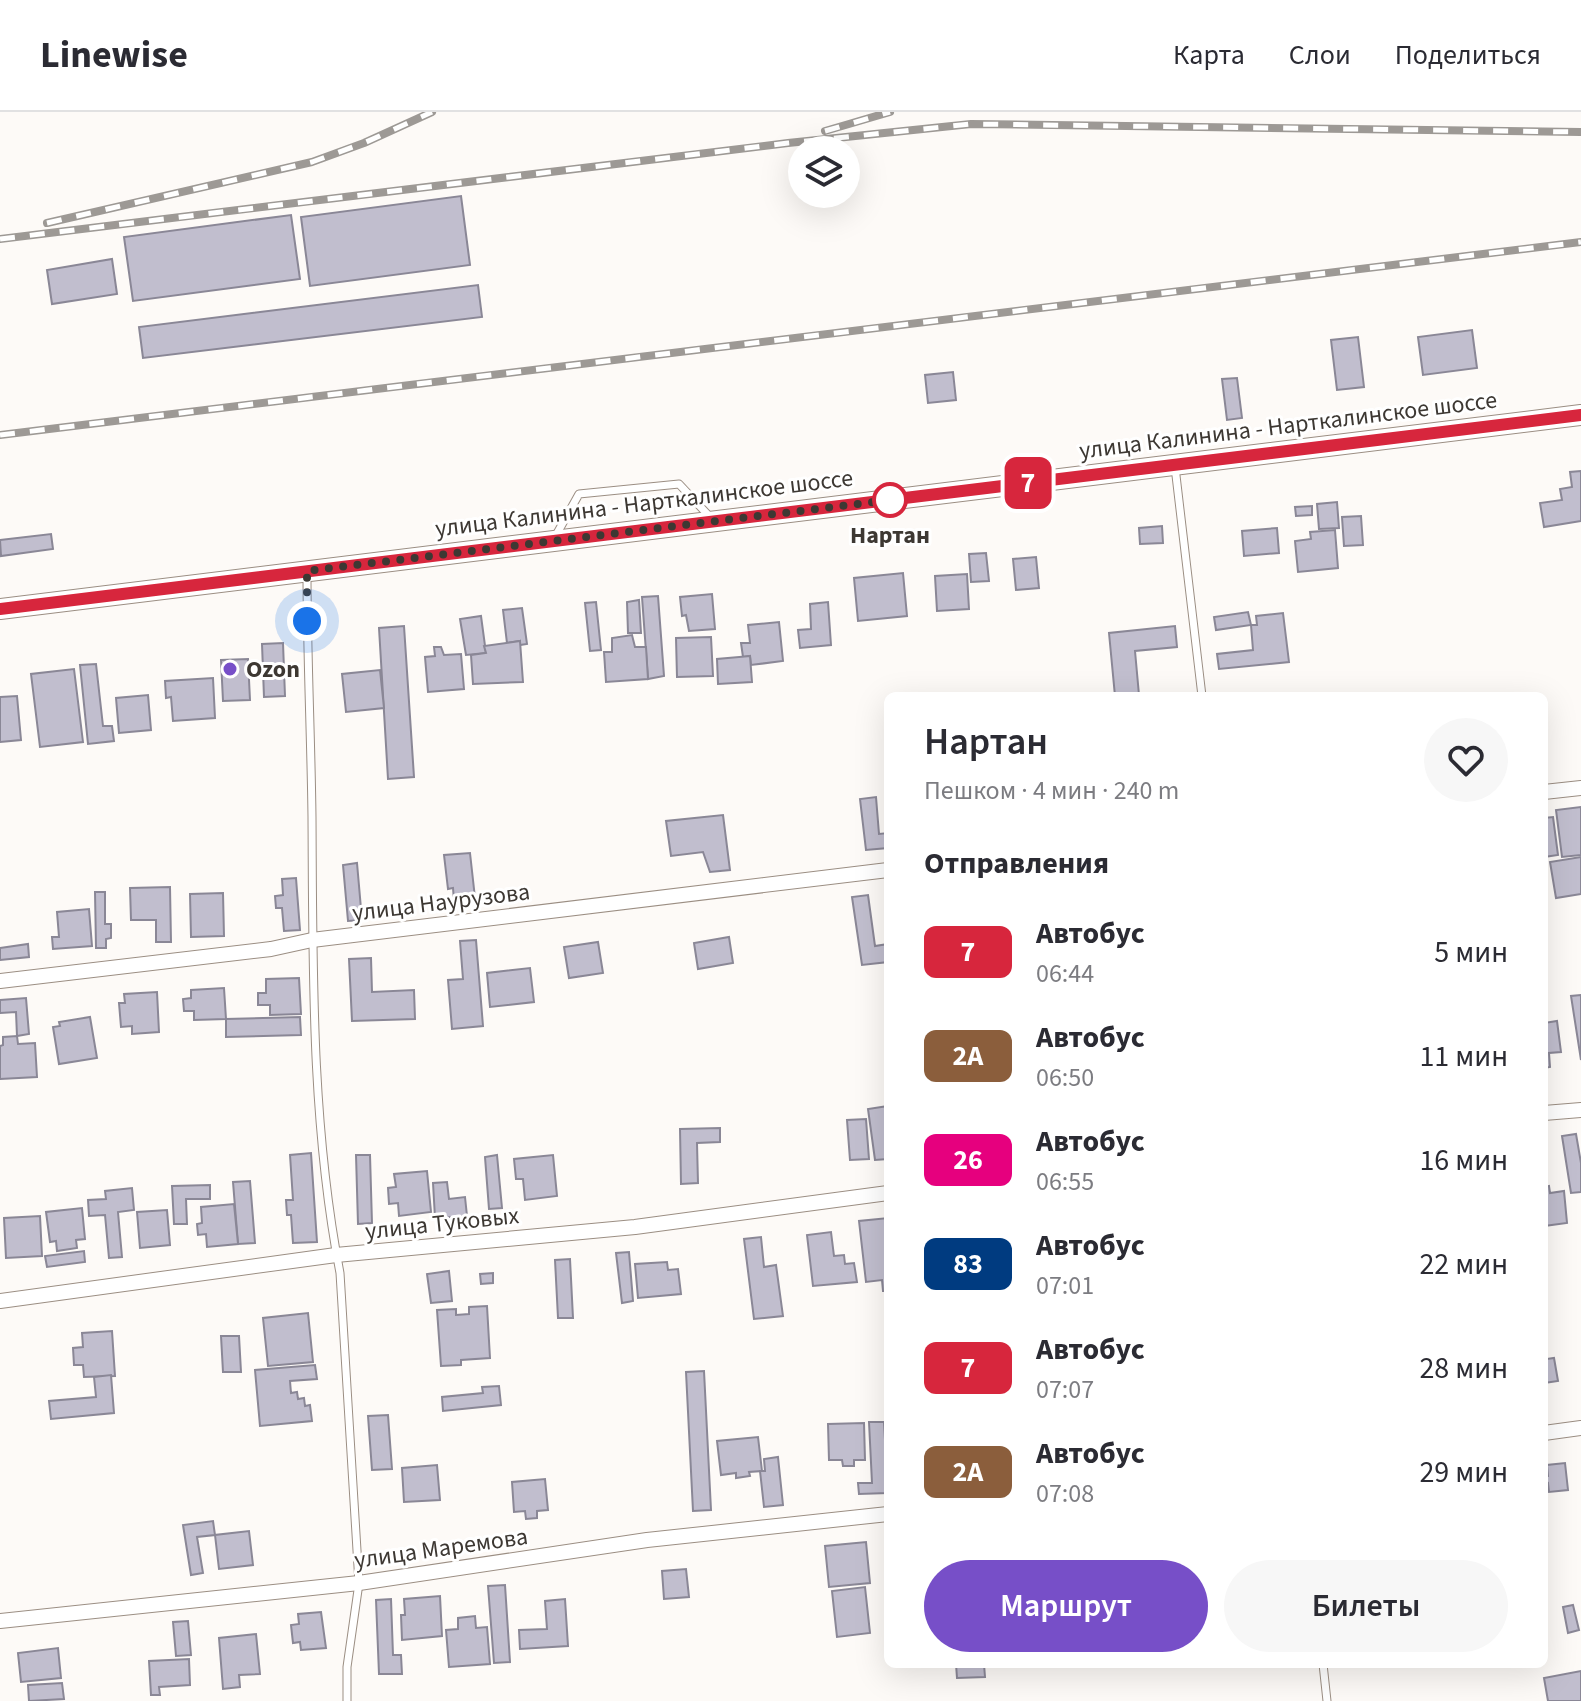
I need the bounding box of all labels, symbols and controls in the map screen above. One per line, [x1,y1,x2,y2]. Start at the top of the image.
text: Linewise [40,28,188,82]
text: Карта [1173,35,1245,75]
text: Слои [1289,35,1351,75]
text: Поделиться [1395,35,1541,75]
map controls [788,136,860,208]
button: layers [788,136,860,208]
street label: улица Калинина - Нарткалинское шоссе [1077,382,1499,469]
line badge: 7 [1002,457,1054,509]
street label: улица Калинина - Нарткалинское шоссе [433,460,855,547]
text: 7 [1021,463,1035,503]
marker: Нартан [873,483,907,517]
place label: Нартан [850,518,930,553]
your location [287,601,327,641]
place label: Ozon [246,652,300,687]
marker: Ozon [221,660,239,678]
text: Нартан [924,715,1048,769]
button: heart [1424,718,1508,802]
text: Пешком · 4 мин · 240 m [924,772,1179,809]
text: Отправления [924,842,1109,885]
street label: улица Наурузова [350,874,532,931]
text: Автобус [1036,912,1145,955]
text: 5 мин [1434,931,1508,974]
text: 7 [961,932,975,972]
text: 06:44 [1036,955,1094,992]
text: Автобус [1036,1016,1145,1059]
text: 11 мин [1419,1035,1508,1078]
text: 2А [953,1036,983,1076]
text: 06:50 [1036,1059,1094,1096]
text: Автобус [1036,1120,1145,1163]
text: 16 мин [1419,1139,1508,1182]
text: 26 [953,1140,983,1180]
text: 06:55 [1036,1163,1094,1200]
street label: улица Туковых [363,1198,521,1249]
text: Автобус [1036,1224,1145,1267]
text: 22 мин [1419,1243,1508,1286]
text: 83 [953,1244,983,1284]
text: 07:01 [1036,1267,1094,1304]
text: Автобус [1036,1328,1145,1371]
text: 28 мин [1419,1347,1508,1390]
text: 7 [961,1348,975,1388]
text: 07:07 [1036,1371,1094,1408]
text: Автобус [1036,1432,1145,1475]
text: 29 мин [1419,1451,1508,1494]
text: 2А [953,1452,983,1492]
text: 07:08 [1036,1475,1094,1512]
street label: улица Маремова [352,1519,530,1578]
button: Маршрут [924,1560,1208,1652]
button: Билеты [1224,1560,1508,1652]

